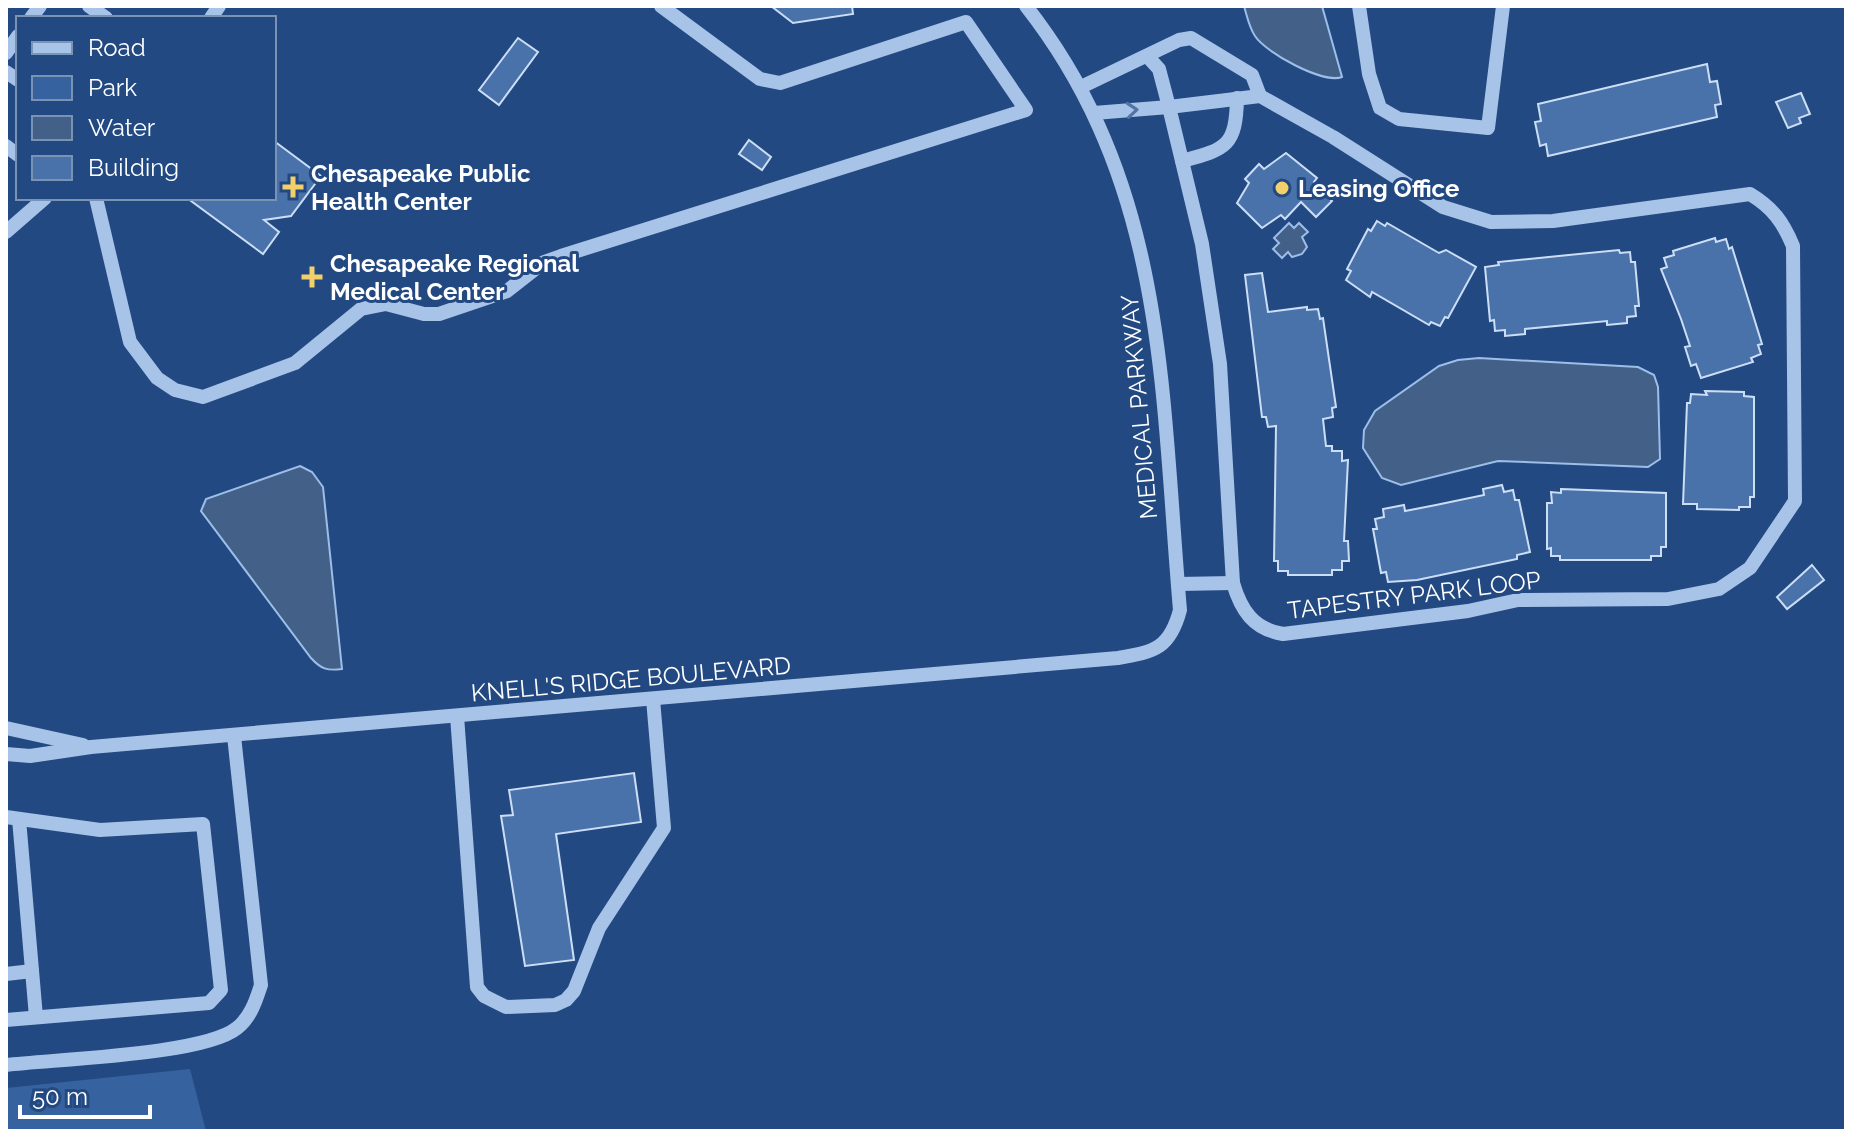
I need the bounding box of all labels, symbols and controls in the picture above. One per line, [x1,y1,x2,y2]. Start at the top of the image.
legend [16,16,276,200]
text: Road [88,33,146,62]
text: Park [88,73,137,102]
one-way arrow [1126,102,1139,119]
text: Water [88,113,156,142]
text: Building [88,153,179,182]
place label: Chesapeake Public Health Center [311,159,531,216]
place label: Leasing Office [1298,174,1459,203]
marker: Chesapeake Public Health Center [282,176,304,198]
marker: Leasing Office [1273,179,1291,197]
place label: Chesapeake Regional Medical Center [330,249,579,306]
marker: Chesapeake Regional Medical Center [301,266,323,288]
street label: MEDICAL PARKWAY [1115,293,1163,520]
street label: TAPESTRY PARK LOOP [1286,565,1542,625]
street label: KNELL'S RIDGE BOULEVARD [470,651,792,707]
scale bar [20,1069,150,1119]
text: 50 m [32,1082,88,1111]

